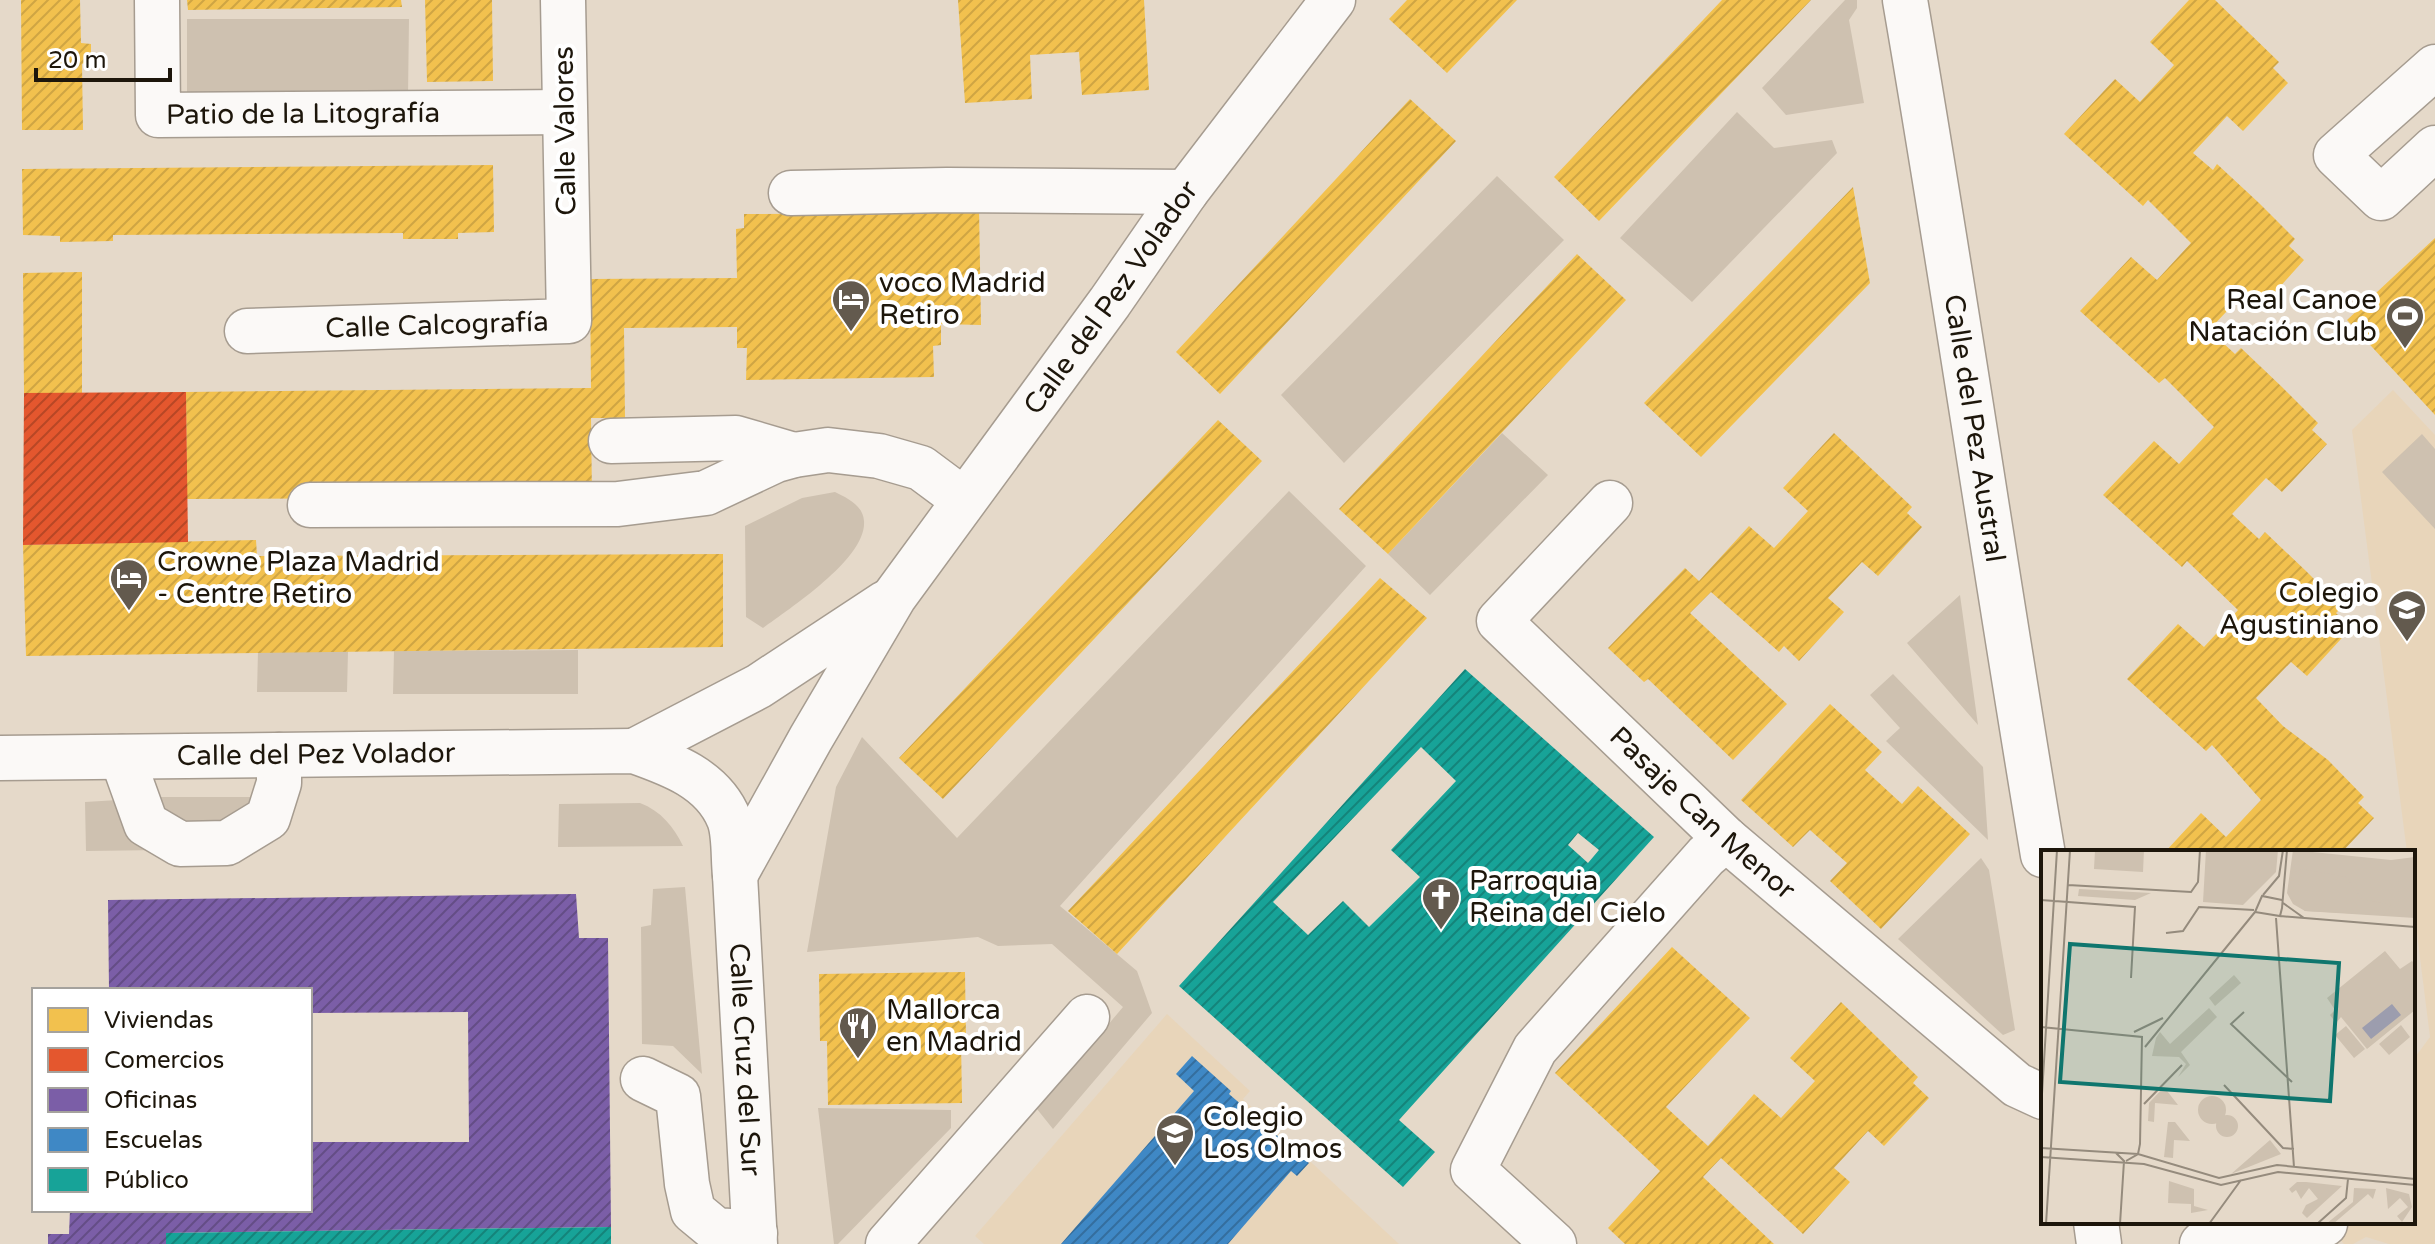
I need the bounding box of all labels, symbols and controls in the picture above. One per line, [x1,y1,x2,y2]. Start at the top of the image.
scale bar [36,32,170,82]
text: 20 m [48,46,106,75]
street label: Calle Valores [547,46,583,216]
street label: Patio de la Litografía [166,96,440,132]
street label: Calle del Pez Volador [1016,174,1206,421]
place label: voco Madrid Retiro [879,266,1046,332]
hotel icon: voco Madrid Retiro [830,278,872,333]
place label: Real Canoe Natación Club [2188,283,2377,349]
street label: Calle del Pez Austral [1937,292,2012,565]
sports icon: Real Canoe Natación Club [2384,295,2426,350]
street label: Calle Calcografía [325,305,549,346]
place label: Crowne Plaza Madrid - Centre Retiro [157,545,440,611]
hotel icon: Crowne Plaza Madrid - Centre Retiro [108,557,150,612]
place label: Colegio Agustiniano [2219,576,2379,642]
school or university icon: Colegio Agustiniano [2386,588,2428,643]
street label: Pasaje Can Menor [1603,719,1802,907]
street label: Calle del Pez Volador [176,736,456,773]
inset map [2041,850,2415,1224]
place label: Parroquia Reina del Cielo [1469,864,1666,930]
church icon: Parroquia Reina del Cielo [1420,876,1462,931]
street label: Calle Cruz del Sur [722,942,768,1177]
legend [32,988,312,1212]
place label: Mallorca en Madrid [886,993,1022,1059]
restaurant icon: Mallorca en Madrid [837,1005,879,1060]
text: Viviendas [104,1006,213,1035]
text: Comercios [104,1046,224,1075]
text: Oficinas [104,1086,197,1115]
place label: Colegio Los Olmos [1203,1100,1343,1166]
school or university icon: Colegio Los Olmos [1154,1112,1196,1167]
text: Escuelas [104,1126,203,1155]
text: Público [104,1166,189,1195]

